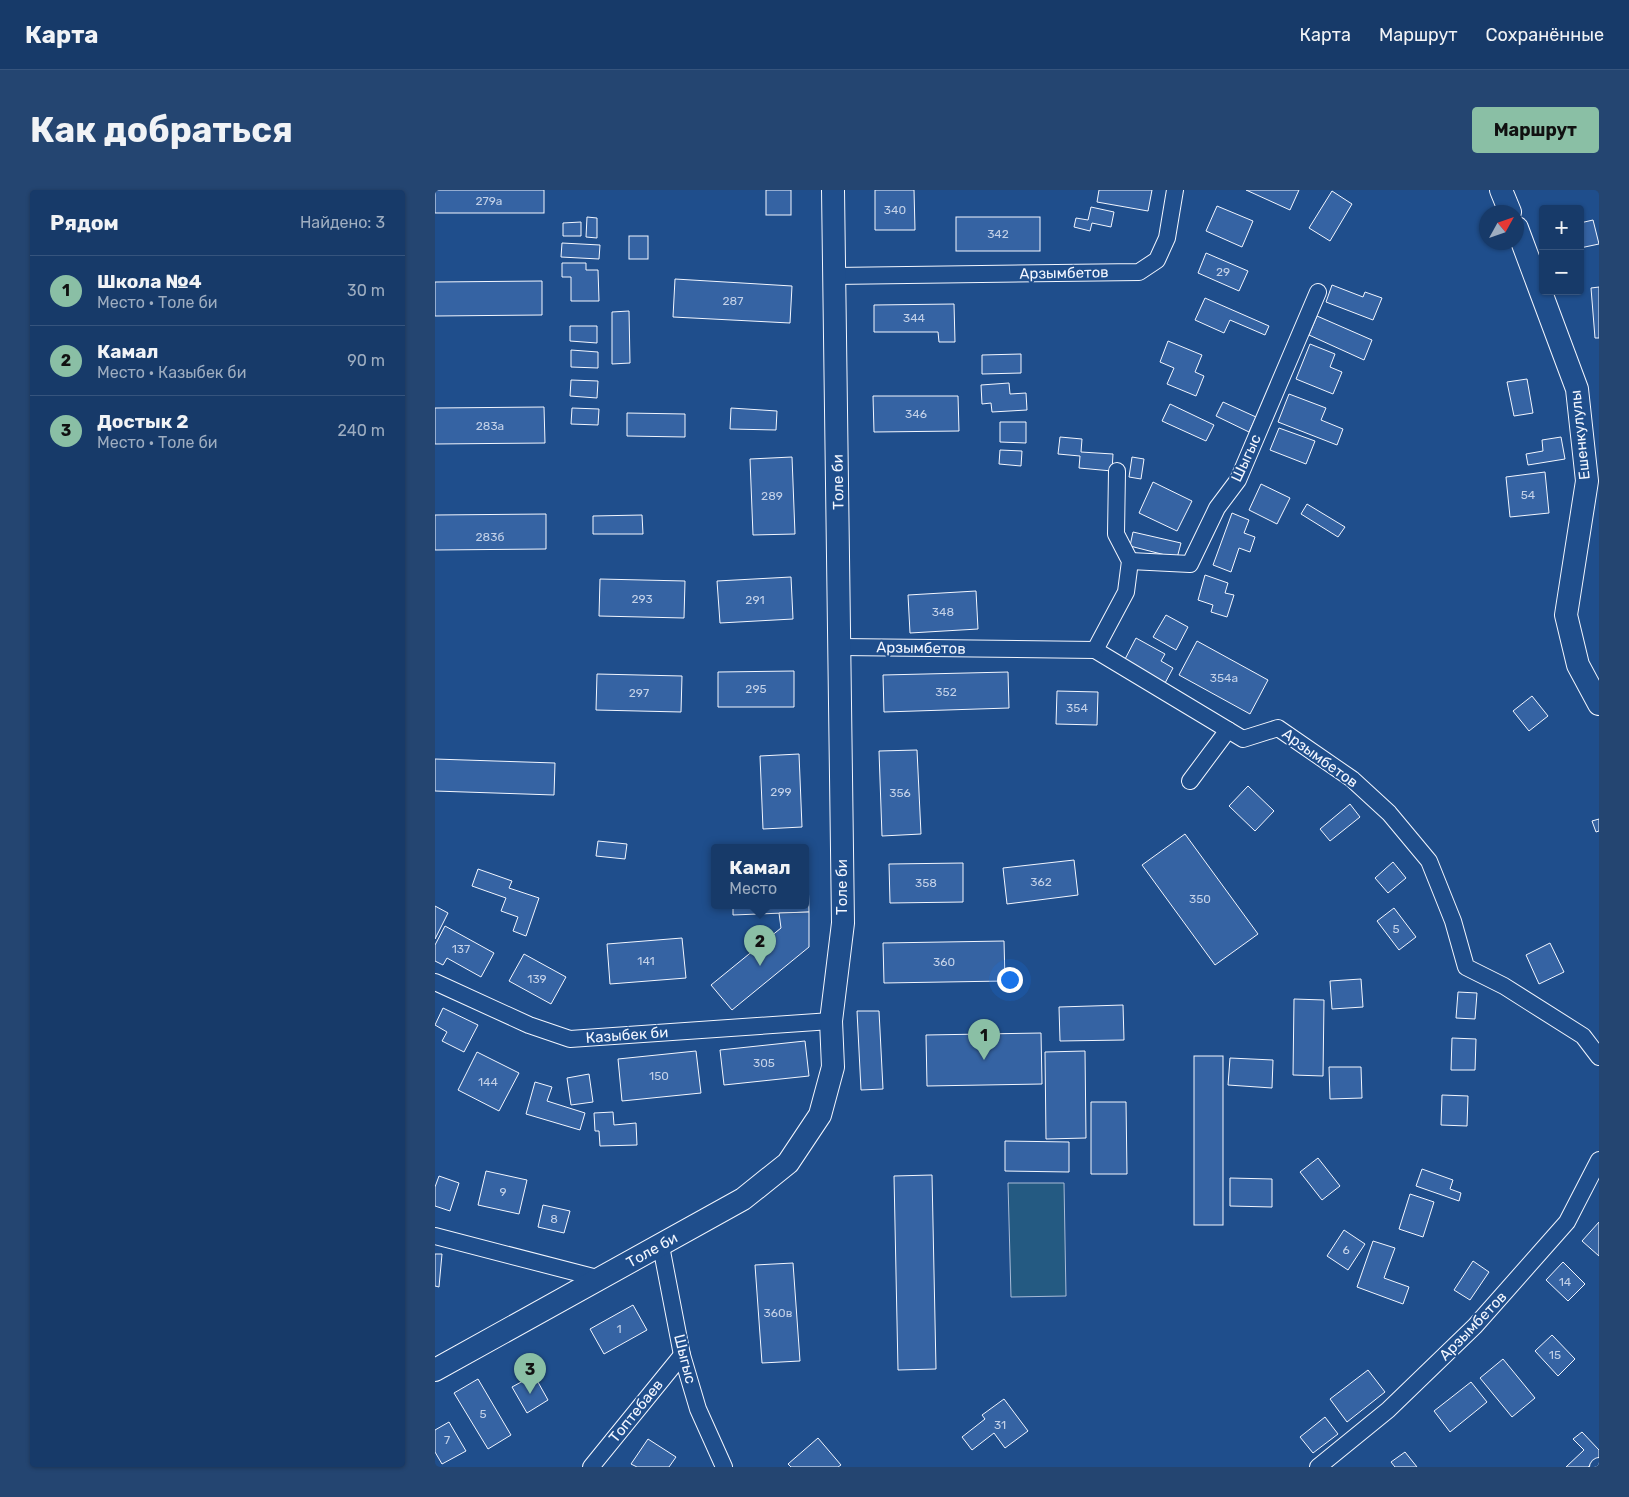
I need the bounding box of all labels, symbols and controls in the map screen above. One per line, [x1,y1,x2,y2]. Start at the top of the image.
text: Карта [25,21,98,49]
text: Карта [1300,24,1351,46]
text: Маршрут [1379,24,1458,46]
text: Сохранённые [1486,24,1604,46]
button: Маршрут [1472,107,1599,153]
text: Как добраться [30,109,293,151]
house number: 279а [476,194,502,208]
house number: 340 [884,203,906,217]
north arrow [1479,205,1524,250]
map controls [1539,205,1584,295]
button: + [1539,205,1584,250]
text: Рядом [50,210,119,235]
text: Найдено: 3 [300,213,385,232]
house number: 342 [987,227,1009,241]
button: − [1539,250,1584,295]
street label: Арзымбетов [1019,263,1109,283]
house number: 29 [1216,265,1230,279]
text: Школа №4 [97,270,202,293]
text: 1 [62,281,70,300]
text: 30 m [347,281,385,300]
text: Место · Толе би [97,293,218,312]
house number: 287 [723,294,743,308]
house number: 344 [903,311,926,325]
text: Камал [97,340,158,363]
text: 2 [61,351,71,370]
text: 90 m [347,351,385,370]
text: Место · Казыбек би [97,363,246,382]
street label: Ешенкулулы [1566,389,1594,481]
house number: 346 [905,407,927,421]
text: Достык 2 [97,410,189,433]
house number: 283а [476,419,504,433]
text: 3 [61,421,71,440]
text: 240 m [338,421,385,440]
street label: Шыгыс [1227,431,1265,485]
text: Место · Толе би [97,433,218,452]
street label: Толе би [829,454,847,510]
house number: 54 [1521,488,1536,502]
house number: 289 [761,489,783,503]
house number: 283б [476,530,504,544]
house number: 293 [631,592,653,606]
house number: 291 [745,593,765,607]
house number: 348 [932,605,954,619]
street label: Арзымбетов [876,638,966,658]
house number: 354а [1210,671,1238,685]
house number: 295 [745,682,767,696]
house number: 352 [935,685,957,699]
house number: 297 [629,686,649,700]
house number: 354 [1066,701,1088,715]
street label: Арзымбетов [1279,724,1361,792]
house number: 299 [770,785,792,799]
house number: 356 [889,786,911,800]
popup [711,844,809,909]
text: Камал [729,856,791,879]
street label: Толе би [833,859,851,915]
house number: 362 [1030,875,1052,889]
house number: 358 [915,876,937,890]
text: Место [729,879,777,898]
house number: 350 [1189,892,1211,906]
house number: 5 [1392,922,1400,936]
pin: 2 [744,925,776,966]
house number: 137 [452,942,470,956]
house number: 141 [637,954,655,968]
house number: 360 [933,955,955,969]
your location [997,967,1023,993]
house number: 139 [527,972,547,986]
pin: 1 [968,1019,1000,1060]
street label: Казыбек би [585,1023,669,1047]
house number: 305 [753,1056,775,1070]
house number: 150 [649,1069,669,1083]
house number: 144 [478,1075,499,1089]
house number: 9 [499,1185,507,1199]
house number: 8 [550,1212,558,1226]
street label: Толе би [623,1229,681,1271]
house number: 6 [1342,1243,1350,1257]
house number: 14 [1559,1275,1572,1289]
street label: Арзымбетов [1435,1288,1511,1364]
house number: 360в [764,1306,793,1320]
house number: 1 [616,1322,622,1336]
street label: Шыгыс [670,1332,700,1386]
house number: 15 [1549,1348,1561,1362]
pin: 3 [514,1353,546,1394]
street label: Топтебаев [605,1376,667,1446]
house number: 5 [479,1407,487,1421]
house number: 31 [994,1418,1006,1432]
house number: 7 [444,1433,450,1447]

